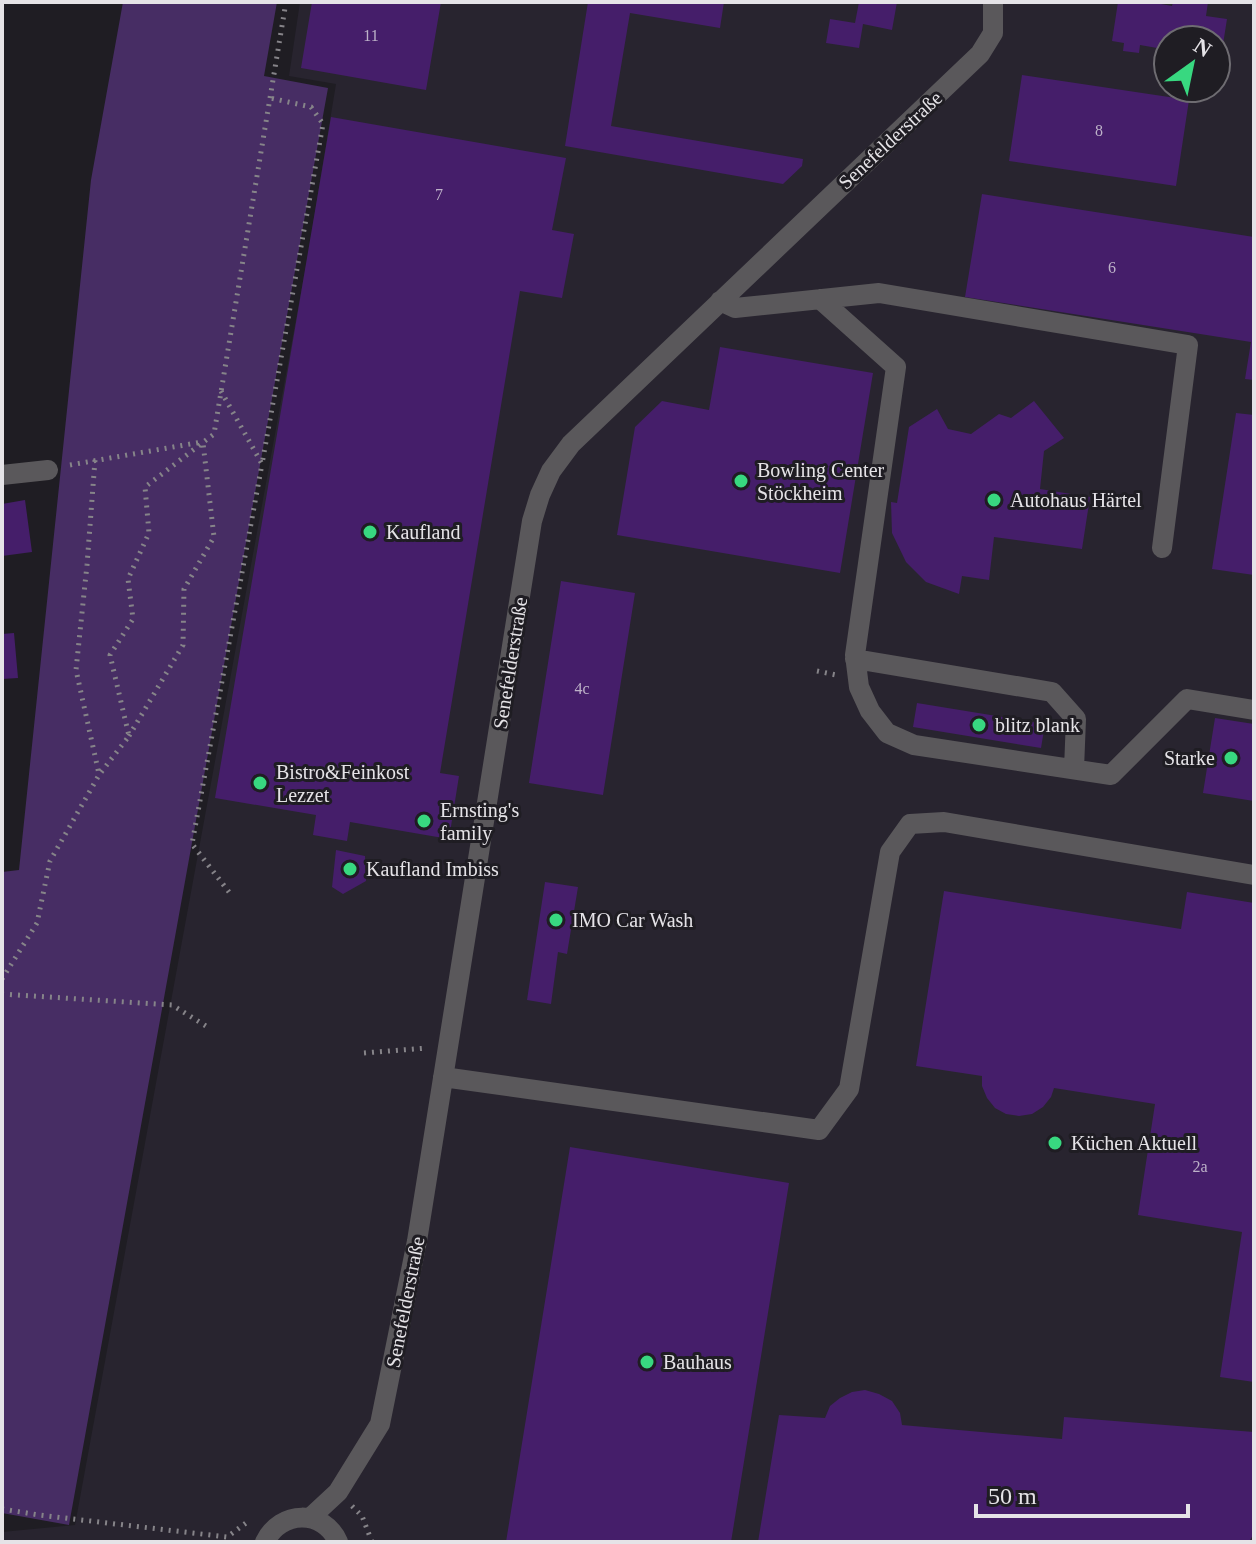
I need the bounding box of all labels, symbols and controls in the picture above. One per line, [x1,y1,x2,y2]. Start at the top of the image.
north arrow [1152,24,1232,104]
house number: 11 [363,27,379,44]
text: N [1189,33,1216,63]
street label: Senefelderstraße [834,86,946,193]
house number: 8 [1095,122,1103,139]
house number: 7 [435,186,443,203]
house number: 6 [1108,259,1116,276]
place label: Bowling Center Stöckheim [757,459,885,504]
marker: Bowling Center Stöckheim [732,472,750,490]
place label: Autohaus Härtel [1010,489,1142,511]
marker: Autohaus Härtel [985,491,1003,509]
place label: Kaufland [386,521,460,543]
marker: Kaufland [361,523,379,541]
street label: Senefelderstraße [489,595,531,731]
house number: 4c [574,680,590,697]
place label: blitz blank [995,714,1080,736]
marker: blitz blank [970,716,988,734]
place label: Starke [1164,747,1215,769]
marker: Starke [1222,749,1240,767]
place label: Bistro&Feinkost Lezzet [276,761,410,806]
marker: Bistro&Feinkost Lezzet [251,774,269,792]
place label: Ernsting's family [440,799,519,845]
marker: Ernsting's family [415,812,433,830]
place label: Kaufland Imbiss [366,858,499,880]
marker: Kaufland Imbiss [341,860,359,878]
place label: IMO Car Wash [572,909,693,931]
marker: IMO Car Wash [547,911,565,929]
place label: Küchen Aktuell [1071,1132,1198,1154]
marker: Küchen Aktuell [1046,1134,1064,1152]
house number: 2a [1192,1158,1208,1175]
street label: Senefelderstraße [381,1234,429,1370]
place label: Bauhaus [663,1351,732,1373]
marker: Bauhaus [638,1353,656,1371]
scale bar [976,1468,1188,1518]
text: 50 m [988,1483,1037,1509]

